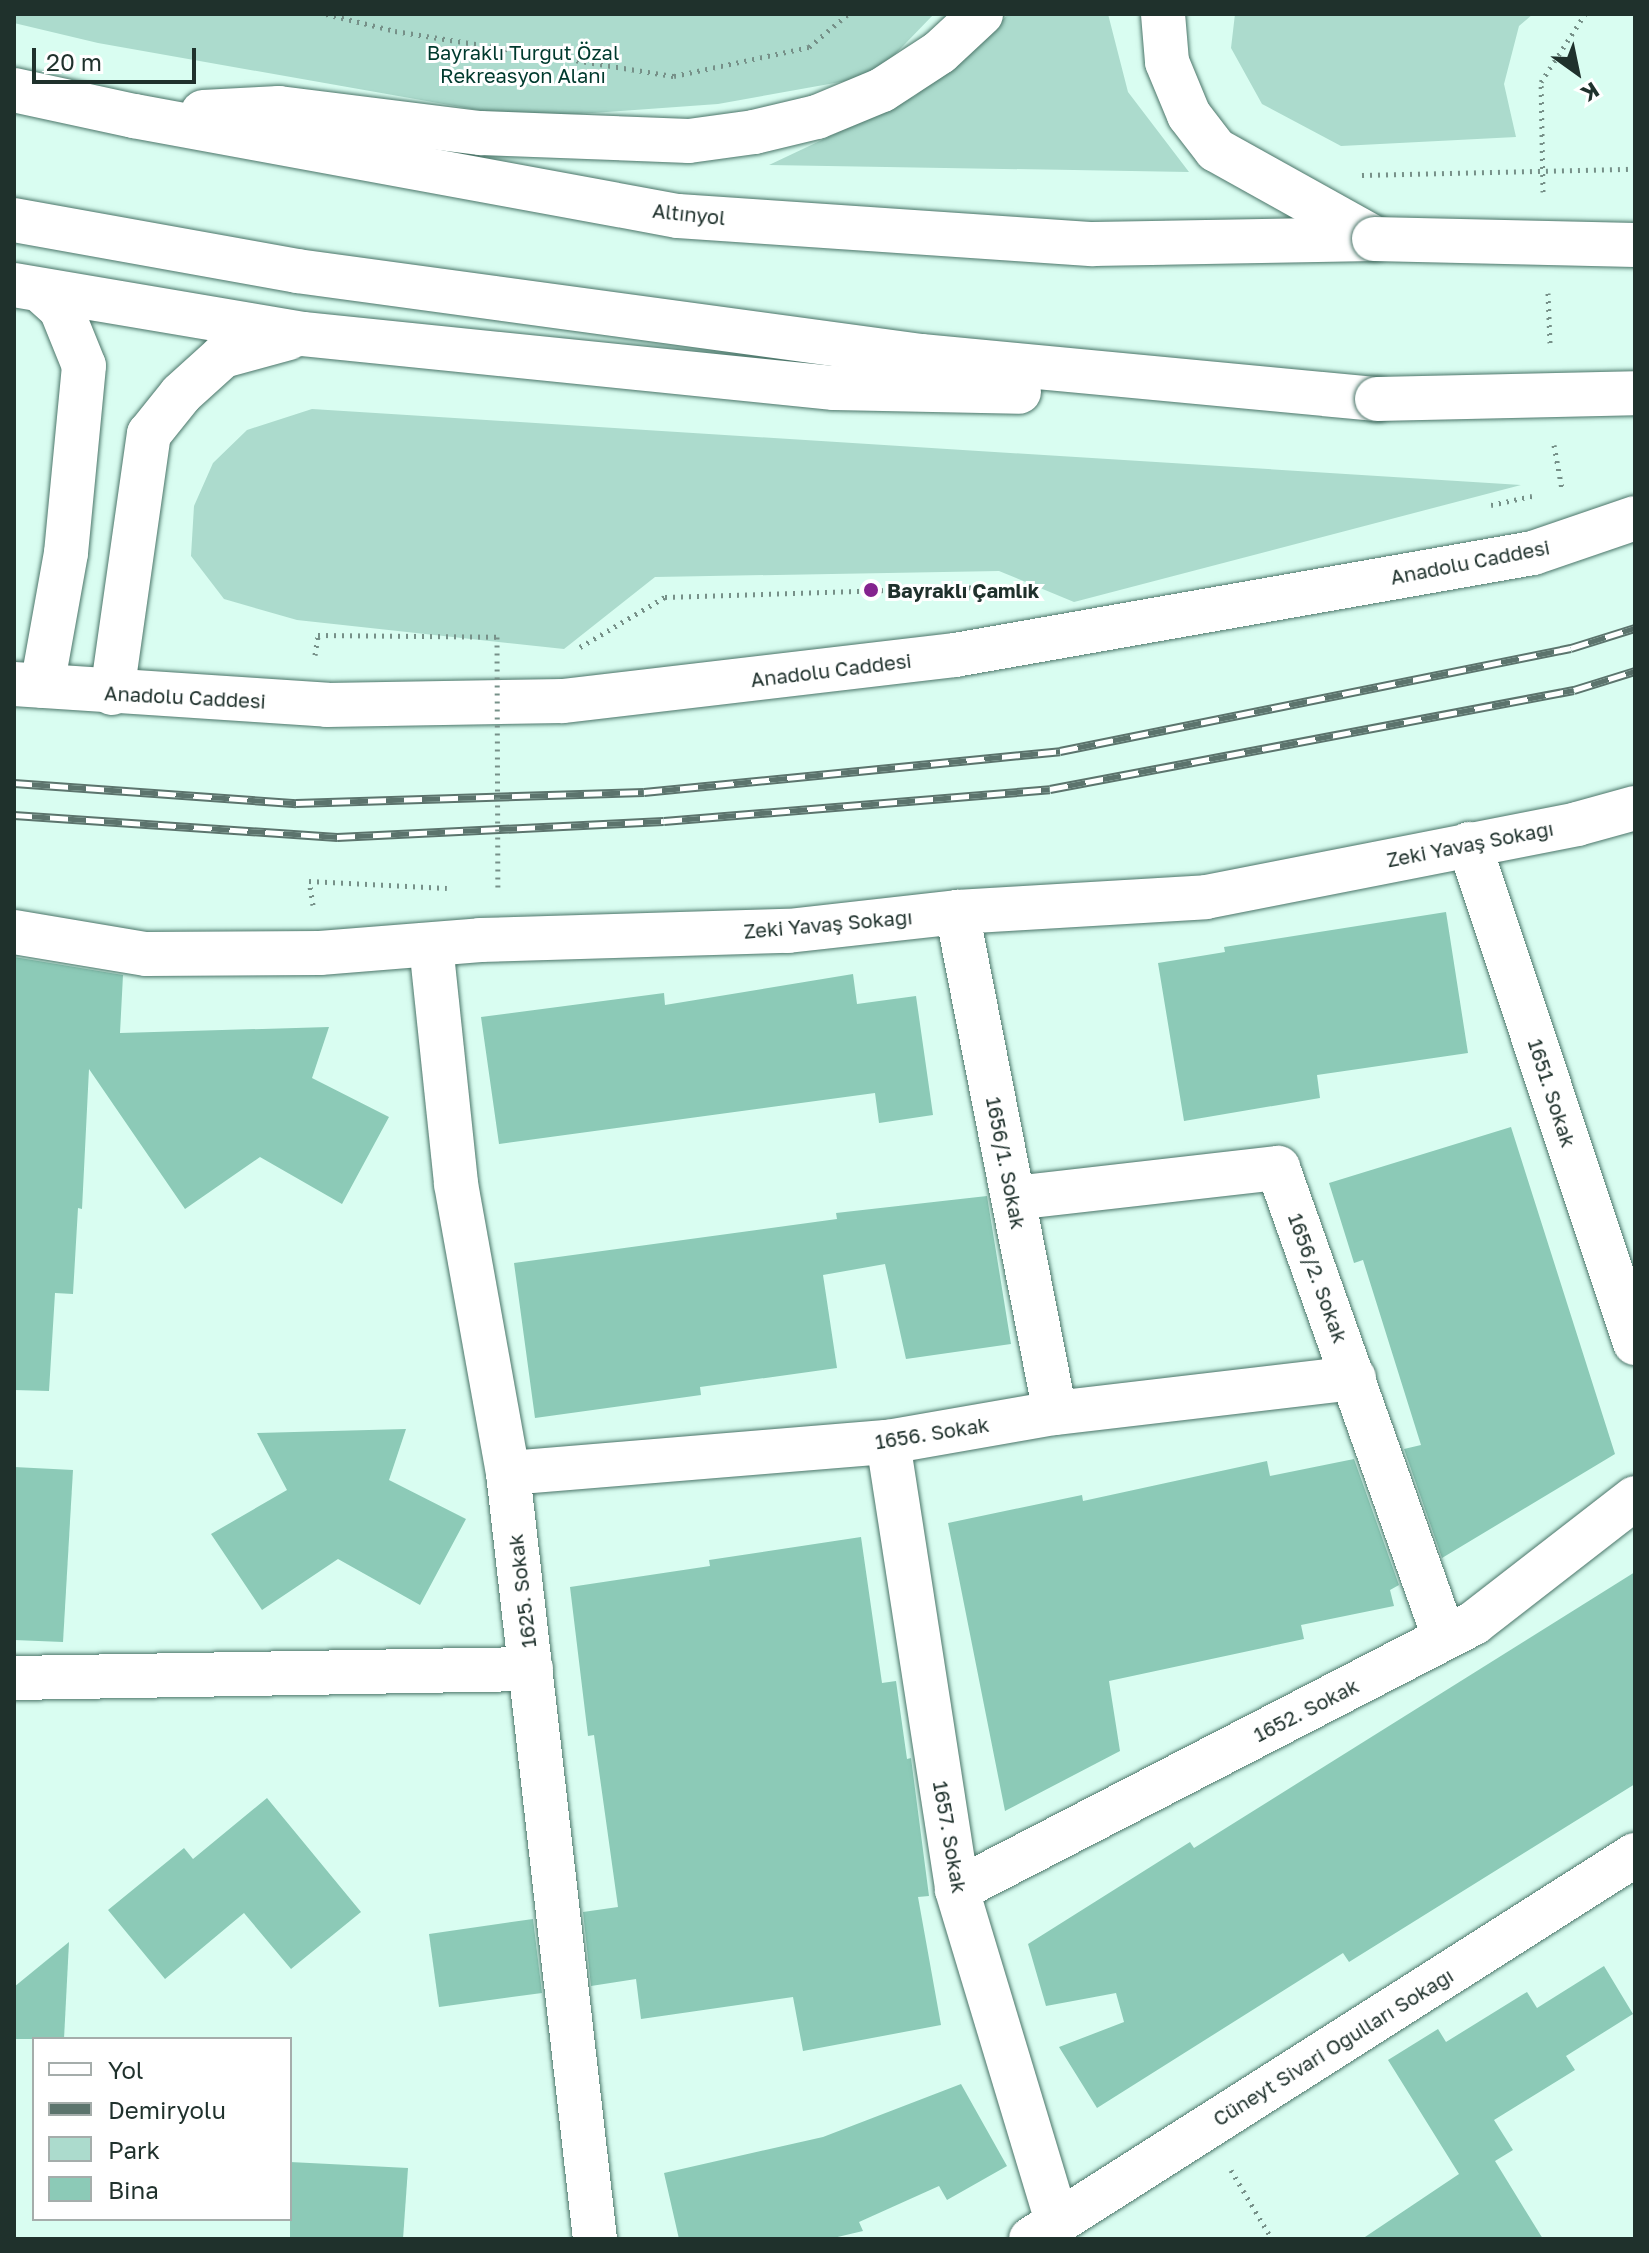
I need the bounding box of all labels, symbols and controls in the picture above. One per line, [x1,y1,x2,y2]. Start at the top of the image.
scale bar [36,32,200,82]
north arrow [1537,32,1617,112]
park label: Bayraklı Turgut Özal Rekreasyon Alanı [427,41,619,88]
text: 20 m [46,47,102,76]
text: K [1576,77,1604,108]
street label: Altınyol [651,198,727,230]
street label: Anadolu Caddesi [1388,535,1552,589]
place label: Bayraklı Çamlık [887,578,1039,602]
marker: Bayraklı Çamlık [862,581,880,599]
street label: Anadolu Caddesi [749,648,913,692]
street label: Anadolu Caddesi [104,681,266,713]
street label: Zeki Yavaş Sokağı [1385,816,1555,872]
street label: Zeki Yavaş Sokağı [743,905,913,943]
street label: 1651. Sokak [1523,1036,1581,1150]
street label: 1656/1. Sokak [981,1095,1031,1231]
street label: 1656/2. Sokak [1283,1210,1353,1346]
street label: 1656. Sokak [873,1412,991,1454]
street label: 1625. Sokak [503,1533,541,1649]
street label: 1652. Sokak [1250,1673,1362,1747]
street label: 1657. Sokak [928,1779,972,1895]
street label: Cüneyt Sivari Oğulları Sokağı [1209,1963,1457,2131]
legend [32,2037,292,2221]
text: Yol [108,2055,144,2084]
text: Demiryolu [108,2095,226,2124]
text: Park [108,2135,160,2164]
text: Bina [108,2175,159,2204]

